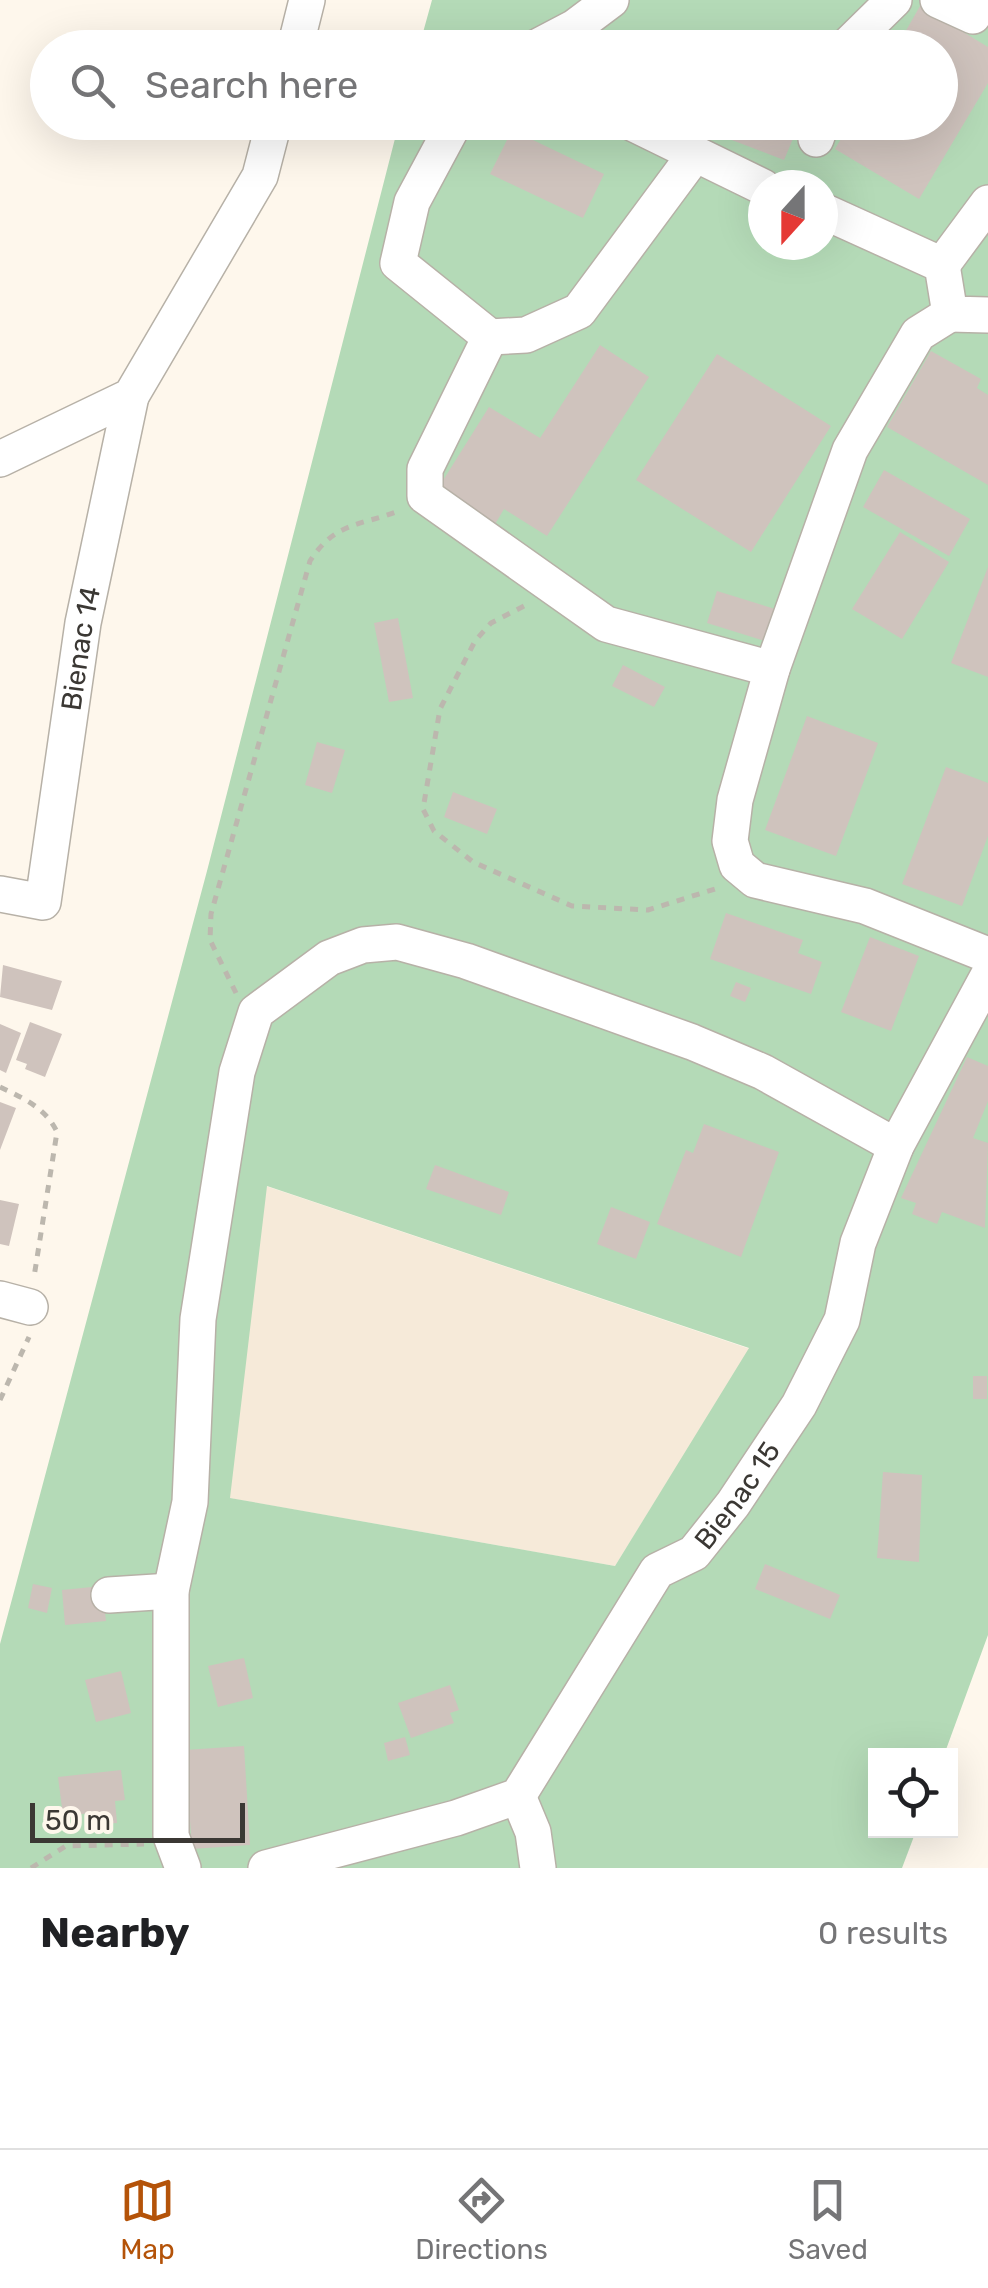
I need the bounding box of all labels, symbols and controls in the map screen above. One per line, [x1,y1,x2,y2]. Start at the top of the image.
search box [30,30,958,140]
icon: search [65,58,120,113]
text: Search here [145,62,358,108]
north arrow [748,170,838,260]
street label: Bienac 14 [54,583,107,713]
street label: Bienac 15 [687,1435,787,1556]
map controls [868,1748,958,1838]
button: locate [868,1748,958,1838]
scale bar [30,1798,245,1842]
text: 50 m [45,1804,111,1837]
text: Nearby [40,1908,190,1958]
text: 0 results [818,1914,948,1952]
tab: Map [120,2173,175,2266]
tab: Directions [415,2173,548,2266]
tab: Saved [788,2173,868,2266]

